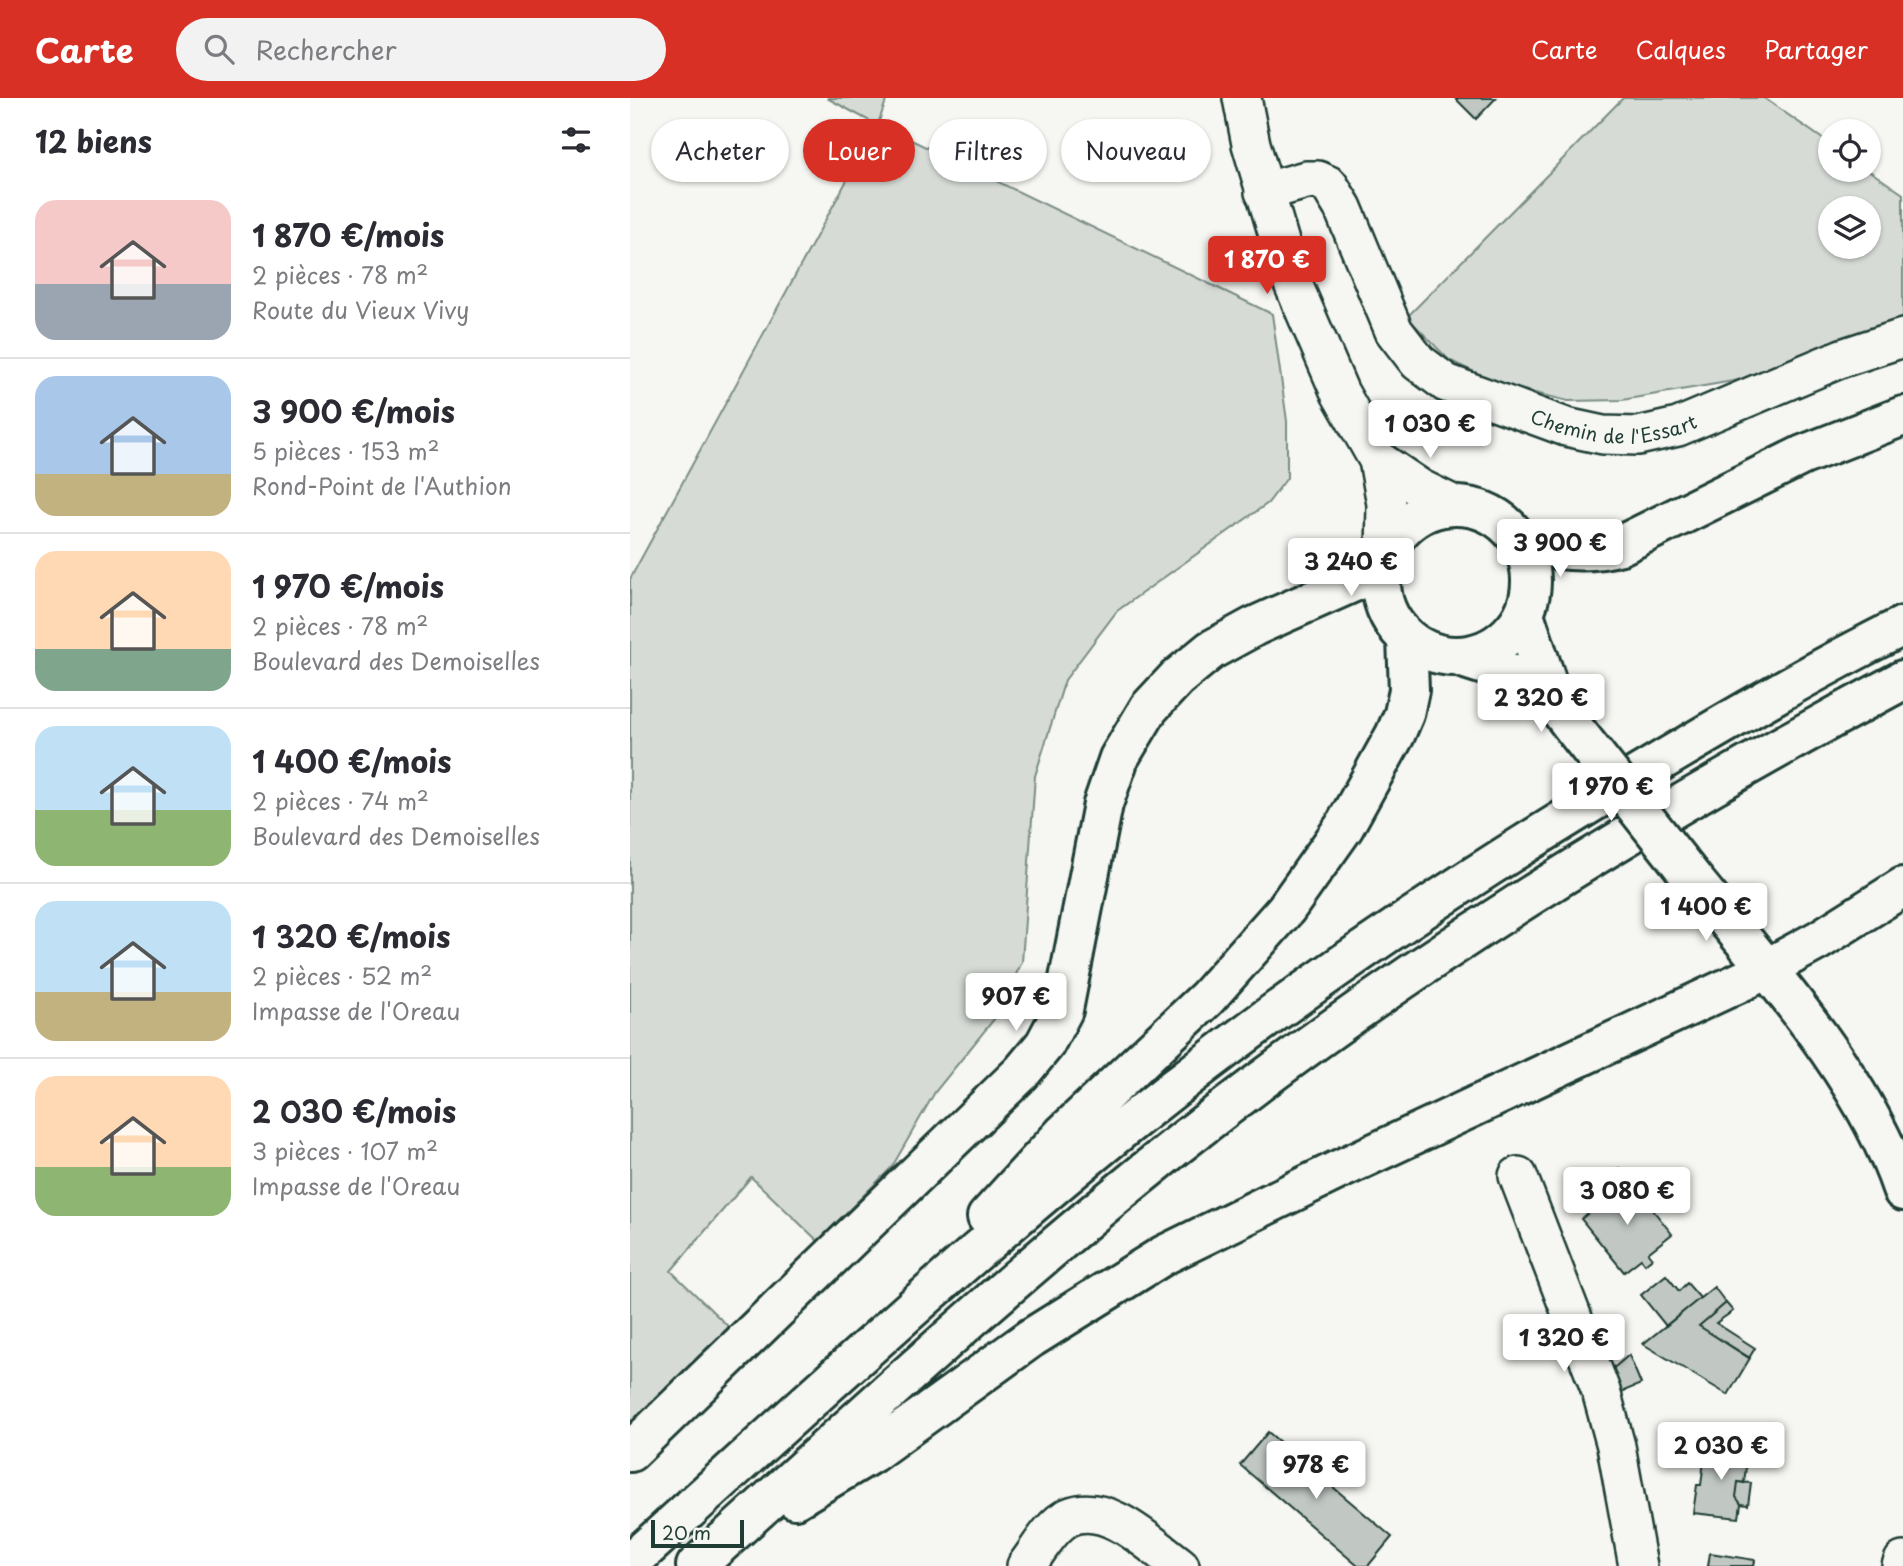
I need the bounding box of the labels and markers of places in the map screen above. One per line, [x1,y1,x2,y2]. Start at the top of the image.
pin: 1 870 € [1202,236,1332,296]
pin: 1 030 € [1365,400,1495,460]
pin: 3 900 € [1495,519,1625,579]
pin: 3 240 € [1286,538,1416,598]
pin: 2 320 € [1476,674,1606,734]
pin: 1 970 € [1546,764,1676,823]
pin: 1 400 € [1641,884,1771,943]
pin: 907 € [967,974,1065,1033]
pin: 3 080 € [1562,1168,1692,1227]
pin: 1 320 € [1499,1314,1629,1374]
pin: 2 030 € [1656,1422,1786,1482]
pin: 978 € [1267,1442,1365,1501]

